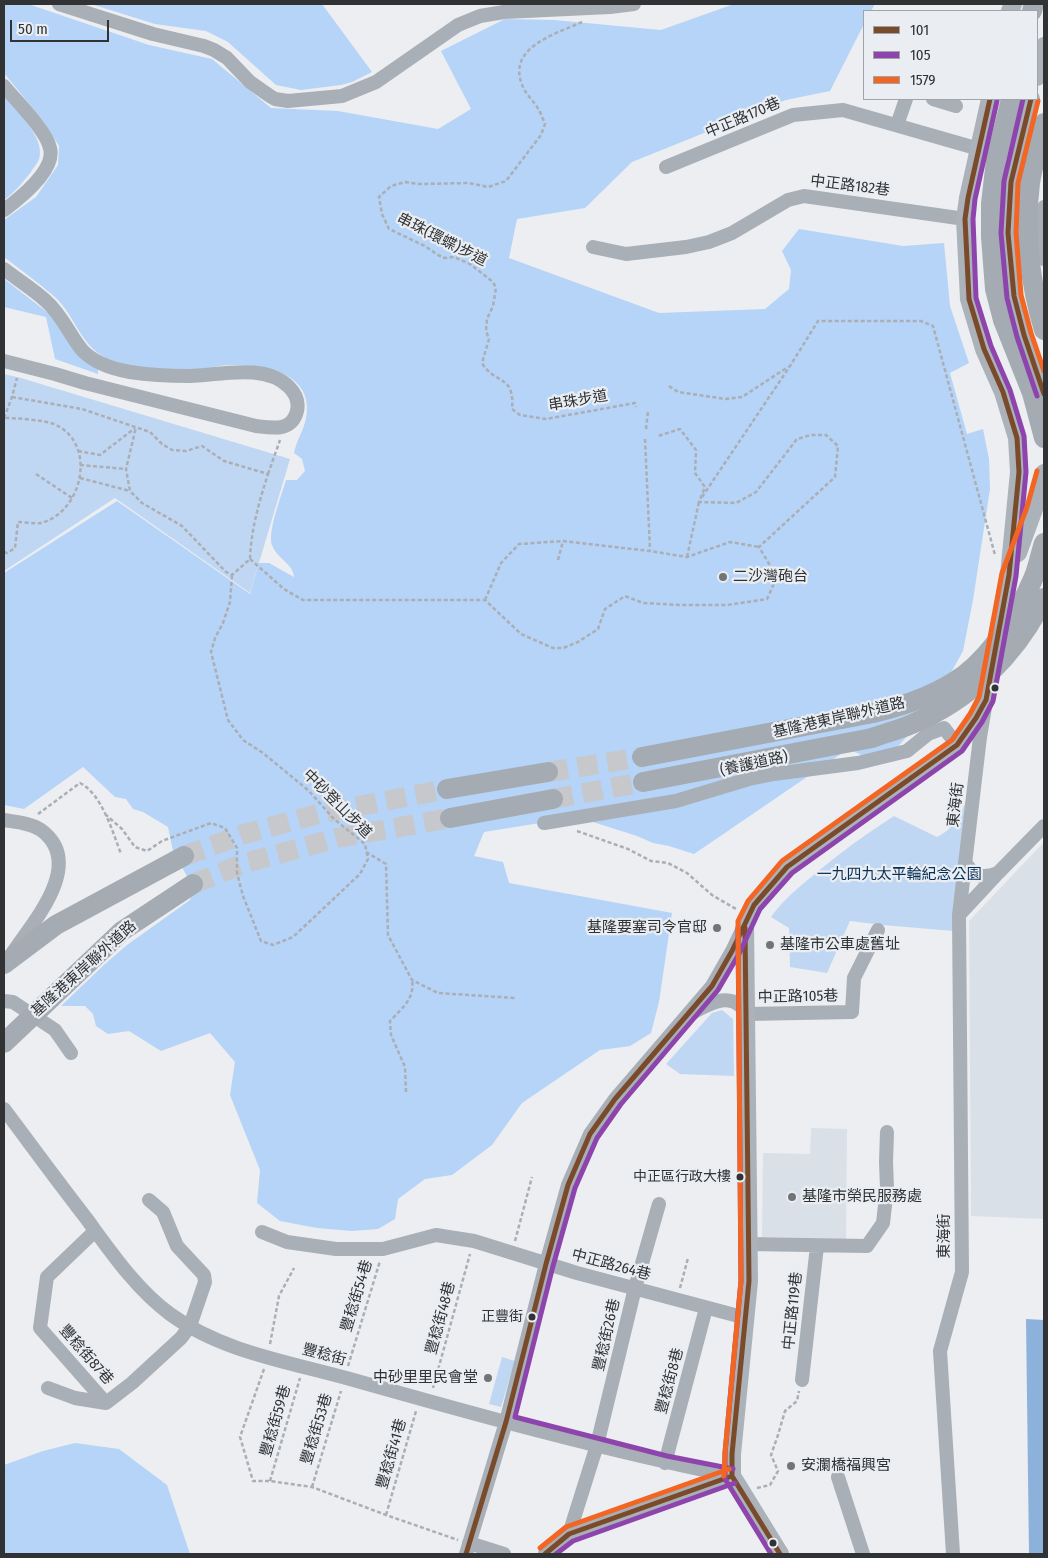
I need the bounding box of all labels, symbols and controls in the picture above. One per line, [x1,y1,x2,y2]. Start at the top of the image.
scale bar [12,10,111,42]
legend [863,10,1038,100]
text: 50 m [18,20,48,38]
text: 101 [910,21,929,39]
text: 105 [910,46,931,64]
text: 1579 [910,71,936,89]
street label: 中正路170巷 [703,94,783,142]
street label: 中正路182巷 [809,172,891,200]
street label: 串珠(環蝶)步道 [394,210,490,270]
street label: 串珠步道 [547,387,609,415]
place label: 二沙灣砲台 [733,568,808,586]
marker: 二沙灣砲台 [717,571,729,583]
unlabelled marker [990,683,1000,693]
street label: 基隆港東岸聯外道路 [771,694,907,742]
street label: (養護道路) [718,748,790,780]
street label: 中砂登山步道 [299,766,375,842]
street label: 東海街 [944,782,968,828]
park label: 一九四九太平輪紀念公園 [817,866,981,884]
street label: 基隆港東岸聯外道路 [28,917,140,1021]
place label: 基隆要塞司令官邸 [587,919,707,937]
marker: 基隆要塞司令官邸 [711,922,723,934]
place label: 基隆市公車處舊址 [780,936,900,954]
marker: 基隆市公車處舊址 [764,939,776,951]
street label: 中正路105巷 [758,987,838,1007]
place label: 中正區行政大樓 [633,1169,731,1185]
marker: 中正區行政大樓 [735,1172,745,1182]
place label: 基隆市榮民服務處 [802,1188,922,1206]
marker: 基隆市榮民服務處 [786,1191,798,1203]
street label: 東海街 [936,1214,954,1258]
street label: 中正路264巷 [569,1246,653,1284]
street label: 豐稔街54巷 [338,1258,376,1334]
street label: 中正路119巷 [780,1271,806,1351]
street label: 豐稔街48巷 [423,1280,459,1356]
street label: 豐稔街26巷 [590,1297,624,1373]
place label: 正豐街 [481,1309,523,1325]
marker: 正豐街 [527,1312,537,1322]
street label: 豐稔街87巷 [55,1321,117,1389]
street label: 豐稔街 [300,1340,348,1370]
street label: 豐稔街8巷 [653,1346,687,1416]
place label: 中砂里里民會堂 [373,1369,478,1387]
marker: 中砂里里民會堂 [482,1372,494,1384]
street label: 豐稔街59巷 [257,1383,295,1459]
street label: 豐稔街53巷 [298,1391,336,1467]
street label: 豐稔街41巷 [373,1417,411,1491]
place label: 安瀾橋福興宮 [801,1457,891,1475]
marker: 安瀾橋福興宮 [785,1460,797,1472]
unlabelled marker [768,1538,778,1548]

